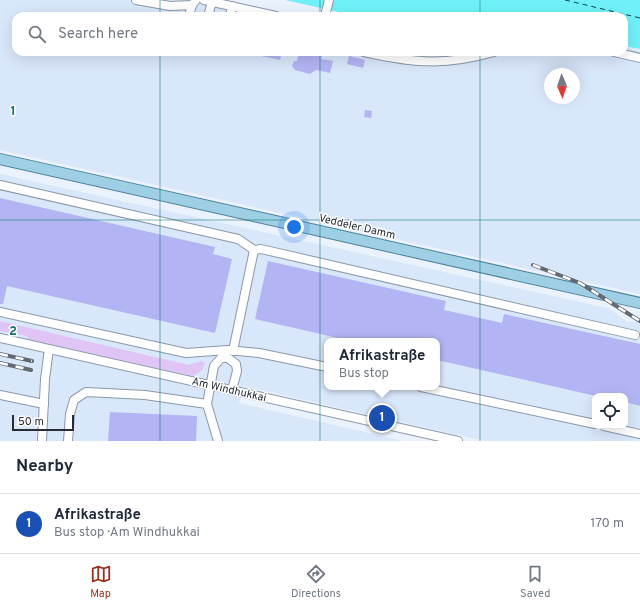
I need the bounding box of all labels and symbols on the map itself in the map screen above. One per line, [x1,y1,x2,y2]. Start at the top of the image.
north arrow [544,68,580,104]
text: 1 [10,104,16,120]
street label: Veddeler Damm [317,211,397,243]
your location [284,217,304,237]
text: 2 [9,324,17,340]
street label: Am Windhukkai [190,375,268,405]
pin: 1 [369,403,395,433]
scale bar [12,413,74,432]

